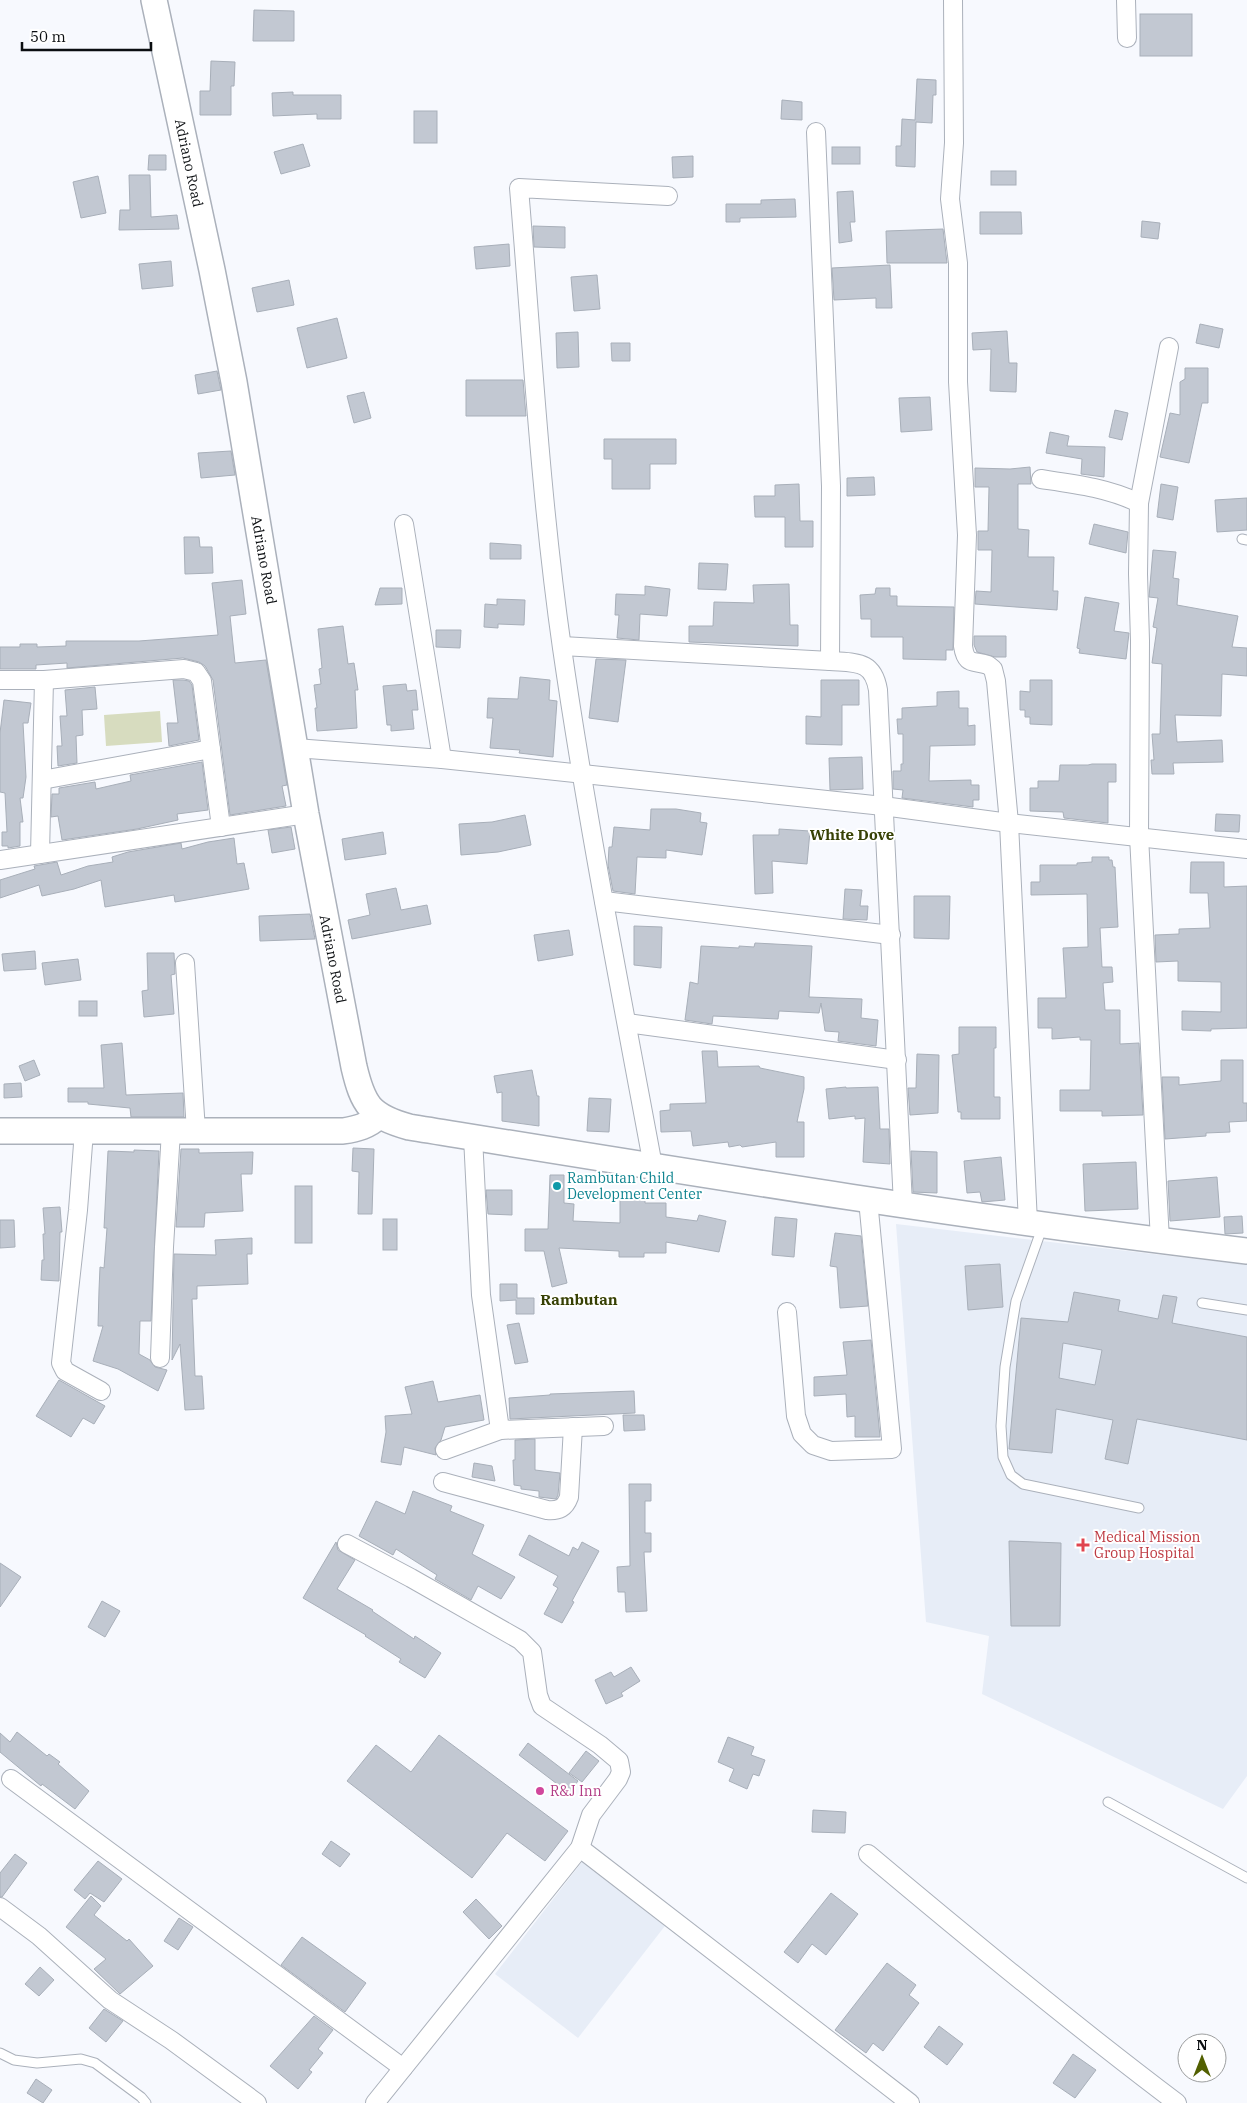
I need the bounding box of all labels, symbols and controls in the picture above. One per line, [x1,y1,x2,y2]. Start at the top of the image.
scale bar [22,20,151,52]
text: 50 m [30,27,66,46]
street label: Adriano Road [171,117,207,209]
street label: Adriano Road [247,514,281,606]
district label: White Dove [810,825,894,844]
street label: Adriano Road [316,913,350,1005]
place label: Rambutan Child Development Center [567,1169,703,1203]
marker: Rambutan Child Development Center [551,1180,563,1192]
district label: Rambutan [540,1290,618,1309]
place label: Medical Mission Group Hospital [1094,1528,1201,1562]
marker: Medical Mission Group Hospital [1076,1538,1090,1552]
place label: R&J Inn [550,1782,602,1800]
marker: R&J Inn [534,1785,546,1797]
north arrow [1177,2033,1227,2083]
text: N [1196,2036,1208,2054]

